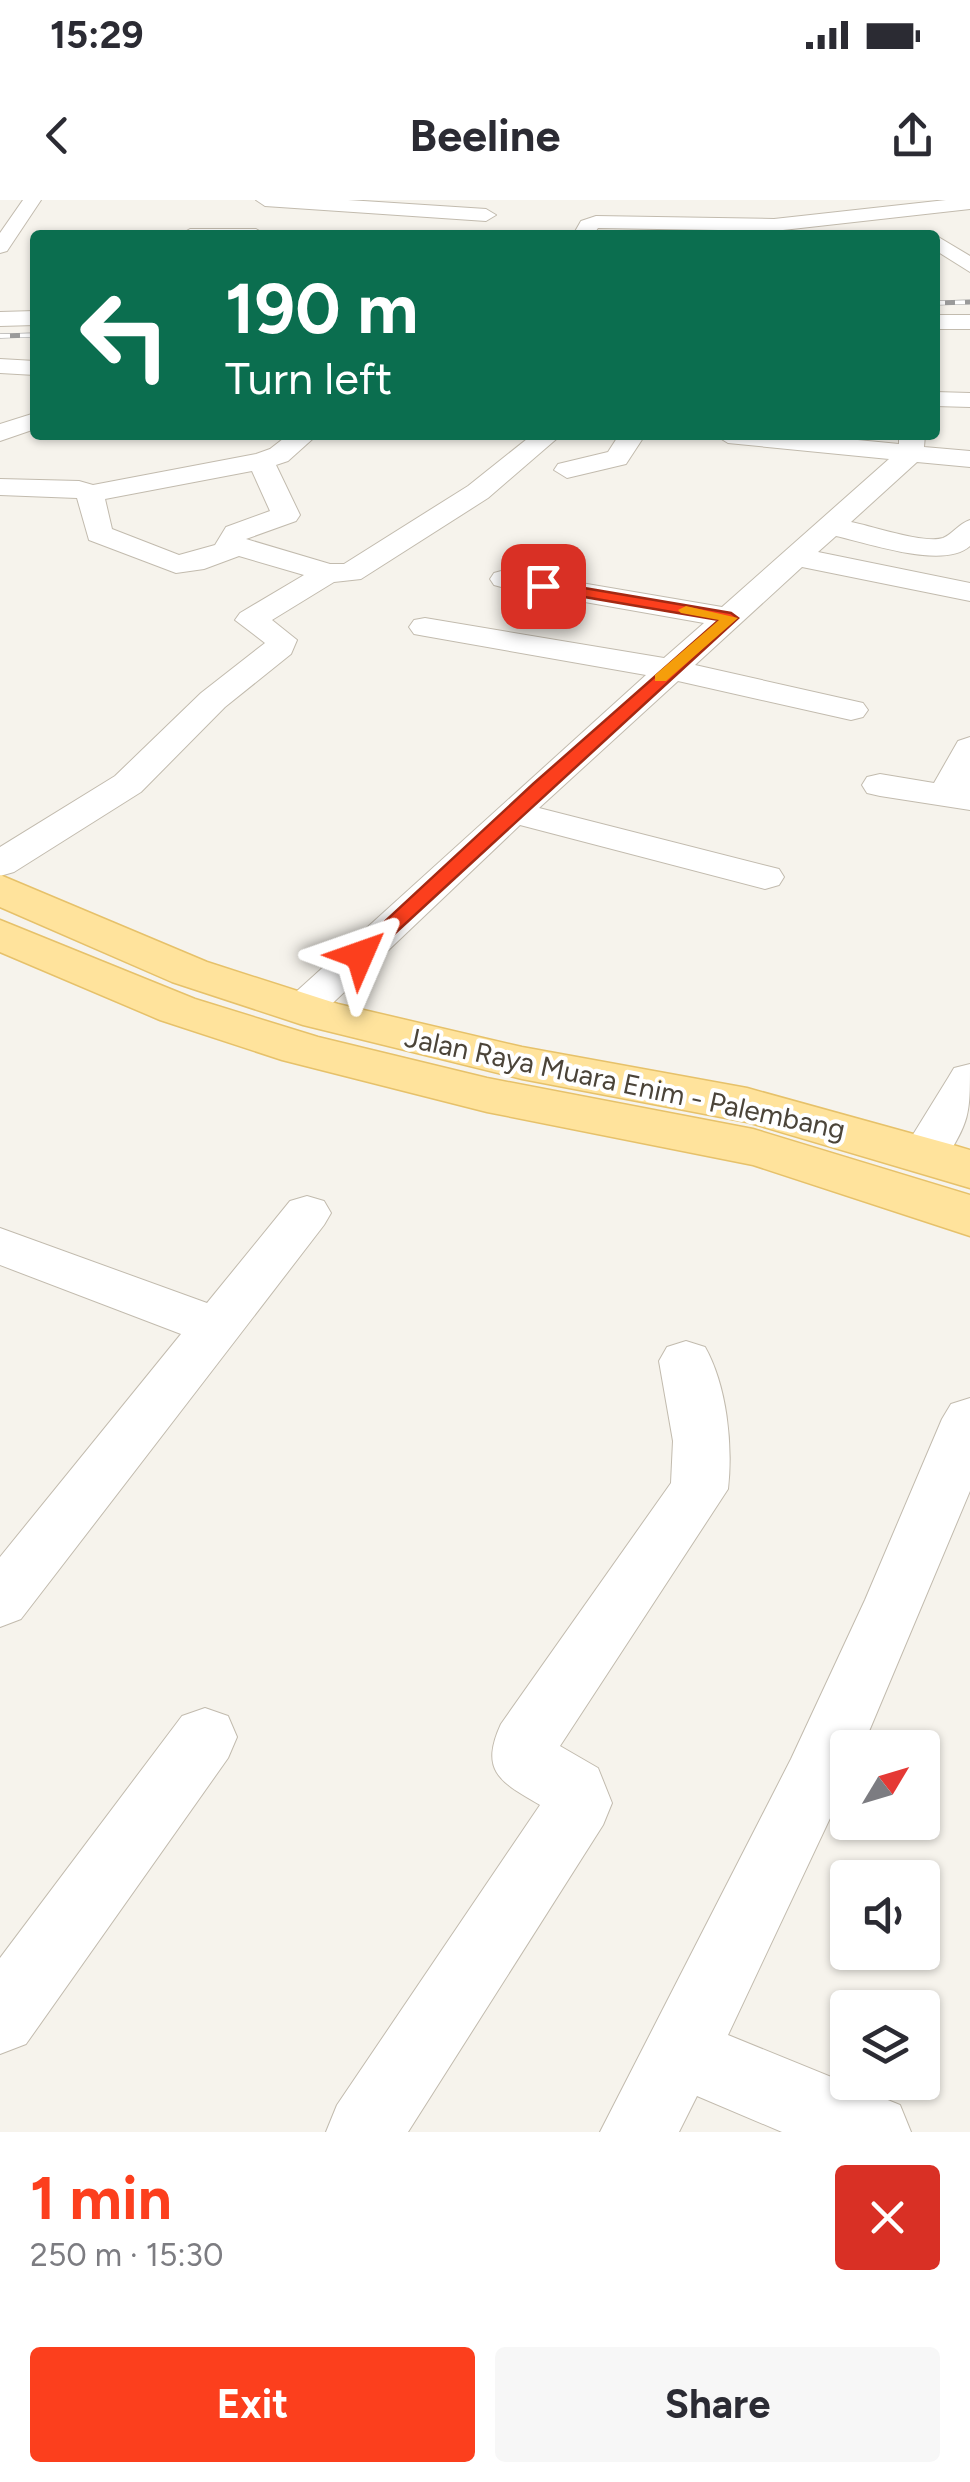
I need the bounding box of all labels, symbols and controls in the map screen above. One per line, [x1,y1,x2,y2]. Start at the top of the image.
text: 15:29 [50,12,144,58]
icon: back [30,108,85,163]
text: Beeline [410,108,560,162]
icon: share [885,108,940,163]
text: 190 m [225,266,418,351]
icon: left [60,270,190,400]
text: Turn left [225,351,392,405]
pin [501,544,586,629]
icon: arrive [516,559,571,614]
position arrow [308,903,412,1007]
street label: Jalan Raya Muara Enim - Palembang [402,1020,848,1146]
north arrow [830,1730,940,1840]
map controls [830,1730,940,2100]
button: sound [830,1860,940,1970]
button: layers [830,1990,940,2100]
text: 1 min [30,2162,172,2234]
button: close [835,2165,940,2270]
text: 250 m · 15:30 [30,2236,224,2274]
button: Exit [30,2347,475,2462]
button: Share [495,2347,940,2462]

